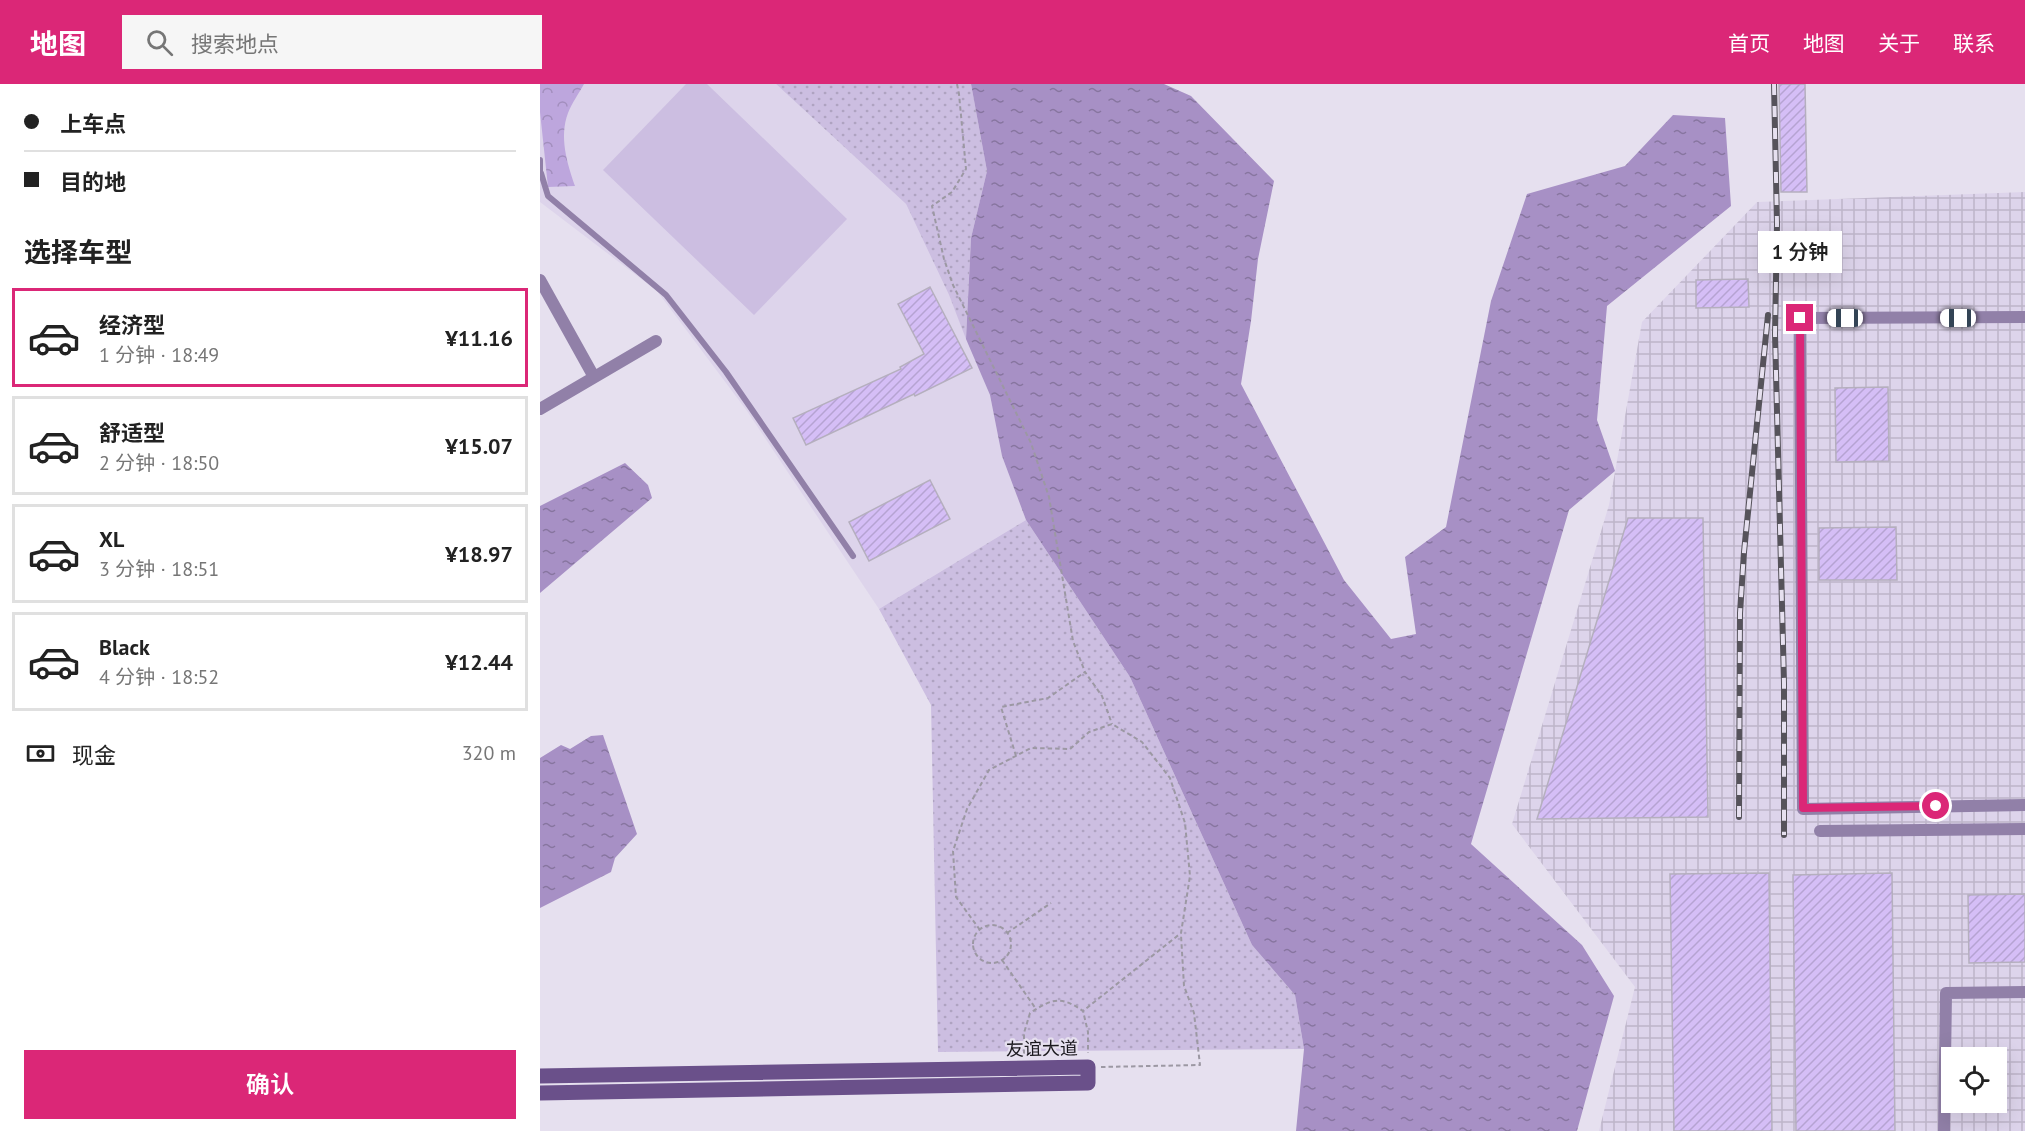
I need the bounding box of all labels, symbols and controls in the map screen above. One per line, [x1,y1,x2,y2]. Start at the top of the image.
search box [122,15,542,69]
text: 地图 [30,25,86,62]
icon: search [143,26,176,59]
text: 搜索地点 [191,30,279,58]
text: 首页 [1728,30,1770,57]
text: 地图 [1803,30,1845,57]
text: 关于 [1878,30,1920,57]
text: 联系 [1953,30,1995,57]
text: 上车点 [60,110,126,138]
text: 目的地 [60,168,126,196]
callout: 1 分钟 [1758,231,1842,273]
text: 选择车型 [24,235,132,269]
text: 1 分钟 [1772,239,1828,265]
route end [1786,304,1813,331]
car [1827,309,1863,327]
car [1940,309,1976,327]
icon: car [27,311,81,365]
text: 经济型 [99,311,165,339]
text: ¥11.16 [445,324,513,352]
text: 1 分钟 · 18:49 [99,342,219,368]
icon: car [27,419,81,473]
text: 舒适型 [99,419,165,447]
text: ¥15.07 [445,432,513,460]
text: 2 分钟 · 18:50 [99,450,219,476]
text: XL [99,525,124,553]
icon: car [27,527,81,581]
text: ¥18.97 [445,540,513,568]
text: 3 分钟 · 18:51 [99,556,219,582]
text: Black [99,633,150,661]
icon: car [27,635,81,689]
text: ¥12.44 [445,648,513,676]
text: 4 分钟 · 18:52 [99,664,219,690]
icon: cash [24,737,57,770]
text: 320 m [462,740,516,766]
text: 现金 [72,741,116,769]
route start [1922,792,1949,819]
street label: 友谊大道 [1006,1036,1078,1061]
map controls [1941,1047,2007,1113]
button: locate [1941,1047,2007,1113]
button: 确认 [24,1050,516,1119]

